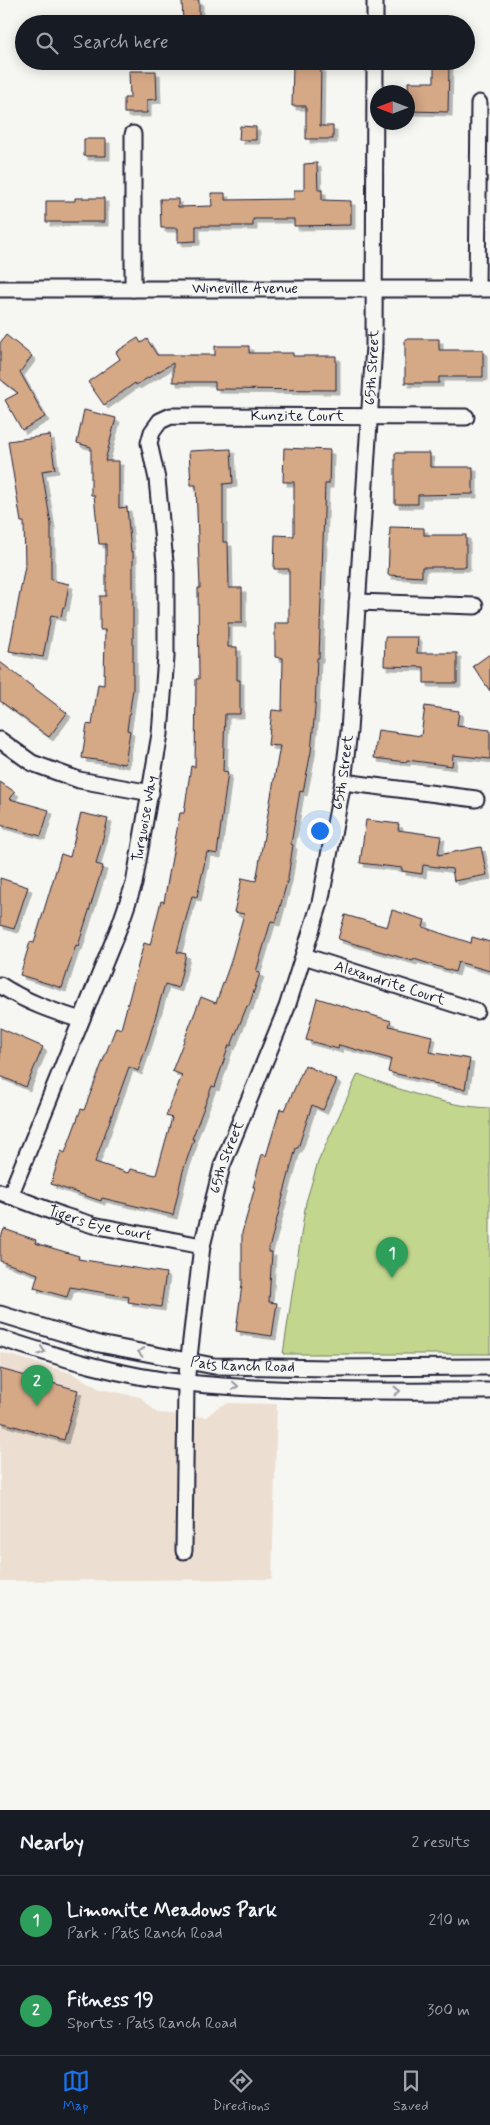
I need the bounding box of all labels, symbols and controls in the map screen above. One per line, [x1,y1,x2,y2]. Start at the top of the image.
search box [15,15,475,70]
icon: search [33,29,61,57]
text: Search here [73,30,169,55]
north arrow [370,85,415,130]
street label: Wineville Avenue [192,279,298,299]
street label: 65th Street [360,330,384,406]
street label: Kunzite Court [251,406,344,427]
street label: 65th Street [328,734,358,812]
street label: Turquoise Way [128,774,163,864]
your location [307,818,333,844]
street label: Alexandrite Court [332,956,448,1011]
street label: 65th Street [205,1118,249,1196]
street label: Tigers Eye Court [45,1201,153,1246]
pin: 1 [376,1237,408,1278]
one-way arrow [37,1346,45,1356]
one-way arrow [136,1348,145,1358]
street label: Pats Ranch Road [189,1352,295,1377]
pin: 2 [21,1365,53,1406]
one-way arrow [231,1380,239,1391]
one-way arrow [394,1386,402,1396]
text: Nearby [20,1829,84,1857]
text: 2 results [412,1832,470,1853]
text: Limonite Meadows Park [67,1898,277,1923]
text: 1 [32,1910,40,1931]
text: 210 m [429,1910,470,1931]
text: Park · Pats Ranch Road [67,1923,223,1944]
text: Fitness 19 [67,1988,154,2013]
text: 2 [32,2000,40,2021]
text: 300 m [427,2000,470,2021]
text: Sports · Pats Ranch Road [67,2013,237,2034]
tab: Map [62,2067,90,2115]
tab: Directions [213,2067,270,2115]
tab: Saved [393,2067,428,2115]

